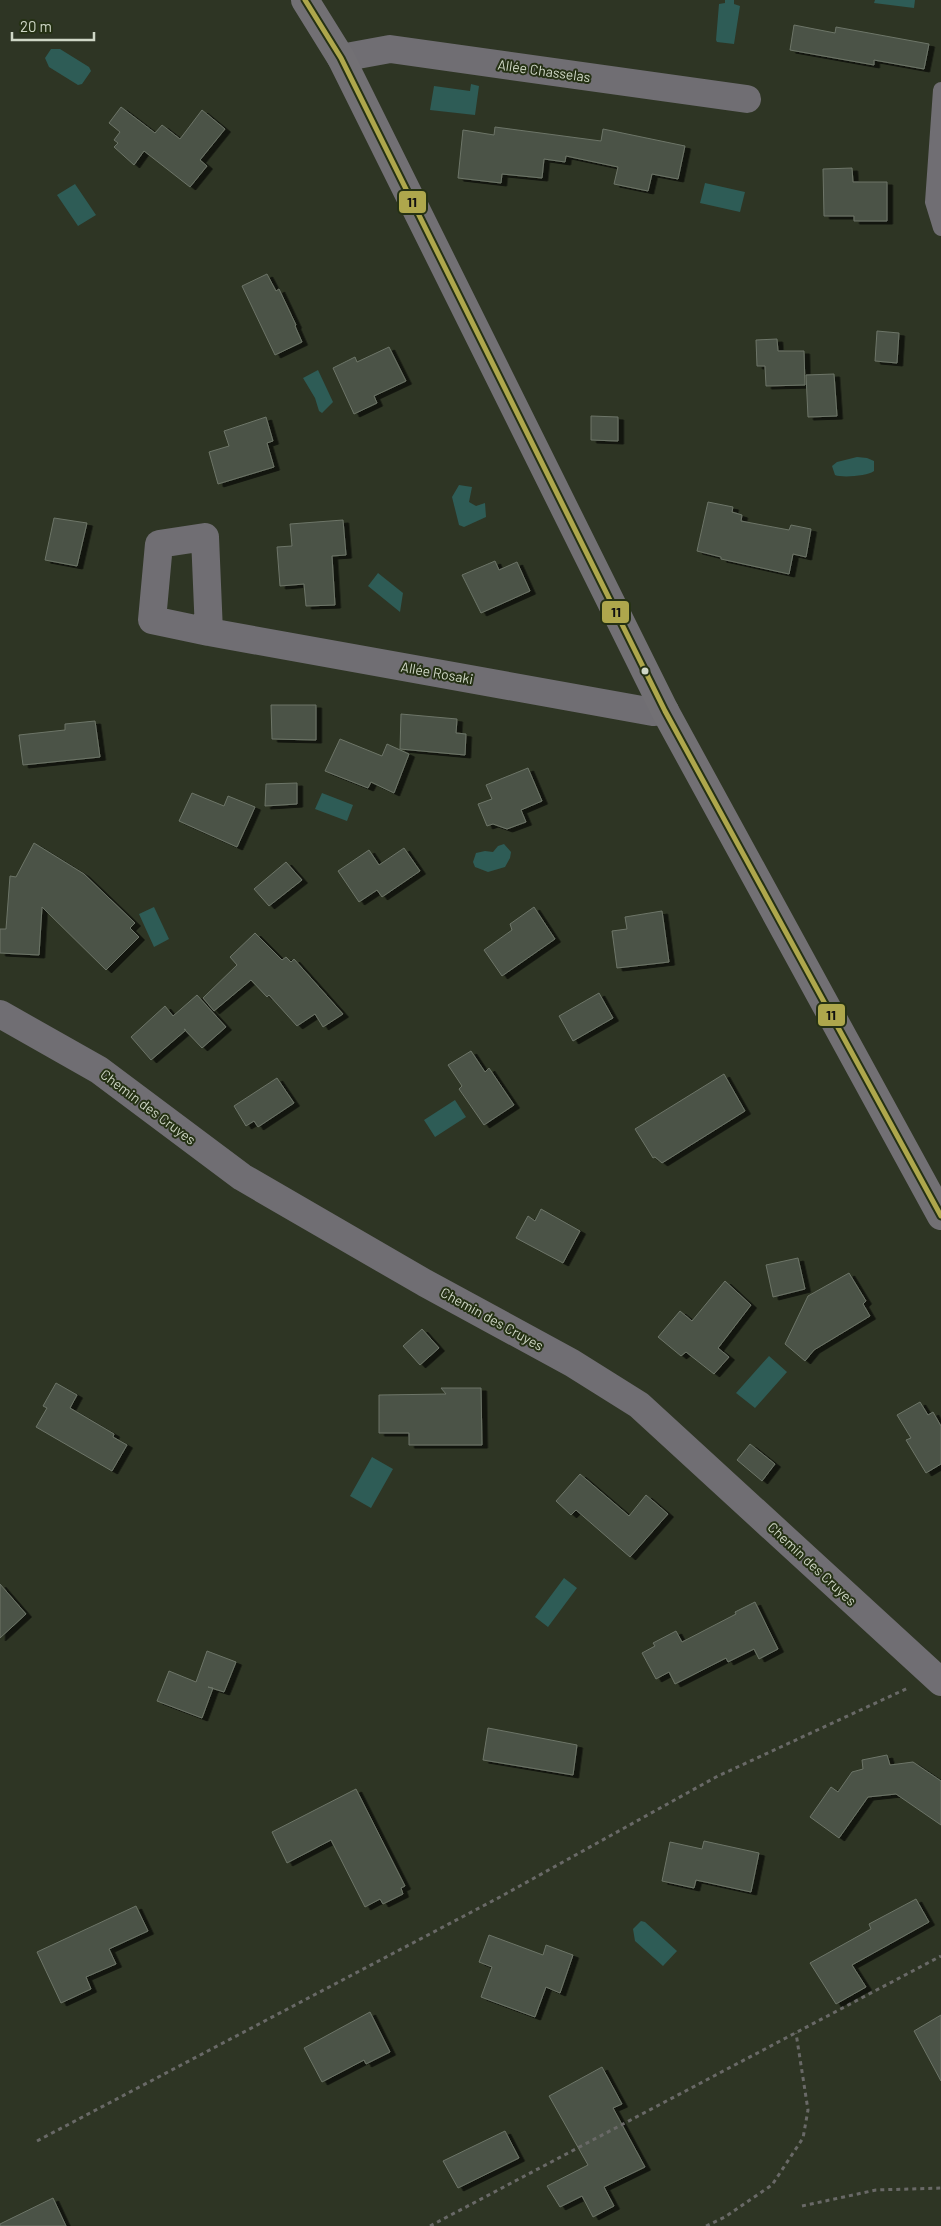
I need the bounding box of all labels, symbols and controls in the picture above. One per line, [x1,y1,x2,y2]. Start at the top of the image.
scale bar [12,10,95,42]
text: 20 m [20,17,52,35]
street label: Allée Chasselas [496,56,592,85]
line badge: 11 [398,190,427,214]
text: 11 [407,193,417,210]
line badge: 11 [601,600,630,624]
text: 11 [611,603,621,620]
street label: Allée Rosaki [400,658,475,687]
unlabelled marker [640,666,650,676]
line badge: 11 [817,1003,846,1027]
text: 11 [826,1006,836,1023]
street label: Chemin des Cruyes [97,1065,199,1148]
street label: Chemin des Cruyes [438,1283,547,1354]
street label: Chemin des Cruyes [765,1518,860,1609]

